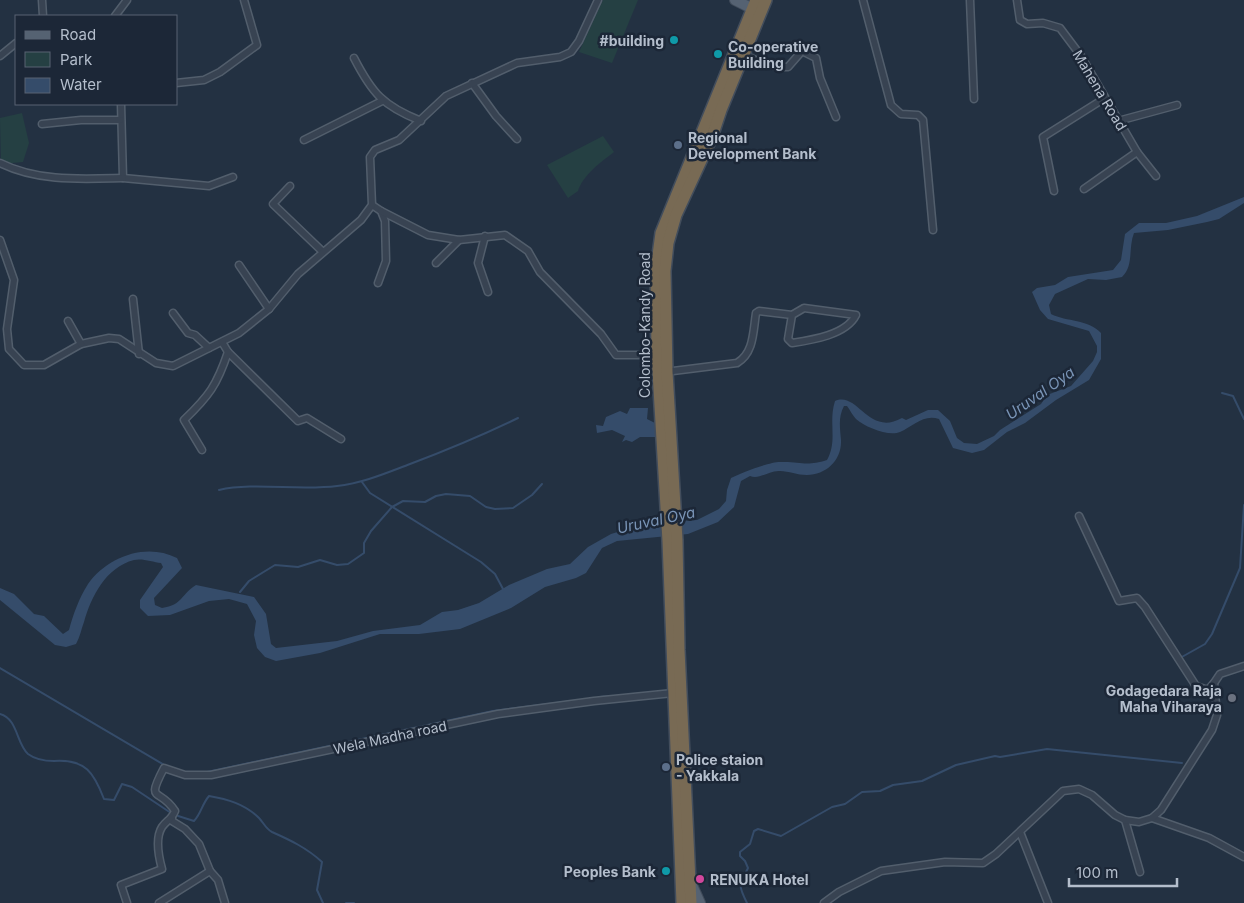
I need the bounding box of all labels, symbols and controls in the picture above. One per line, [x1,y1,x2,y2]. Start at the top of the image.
legend [15,15,178,105]
text: Road [60,25,96,44]
place label: #building [600,32,664,49]
marker: #building [668,34,680,46]
place label: Co-operative Building [728,38,818,71]
street label: Mahena Road [1069,47,1131,133]
marker: Co-operative Building [712,48,724,60]
text: Park [60,50,93,69]
text: Water [60,75,102,94]
place label: Regional Development Bank [688,129,817,162]
marker: Regional Development Bank [672,139,684,151]
street label: Colombo-Kandy Road [636,252,653,398]
water label: Uruval Oya [1002,362,1078,424]
water label: Uruval Oya [615,502,697,538]
place label: Godagedara Raja Maha Viharaya [1106,682,1222,715]
marker: Godagedara Raja Maha Viharaya [1226,692,1238,704]
street label: Wela Madha road [332,717,448,757]
place label: Police staion - Yakkala [676,751,763,784]
marker: Police staion - Yakkala [660,761,672,773]
scale bar [1069,856,1176,888]
place label: Peoples Bank [564,863,657,880]
text: 100 m [1076,863,1118,882]
marker: Peoples Bank [660,865,672,877]
place label: RENUKA Hotel [710,871,809,888]
marker: RENUKA Hotel [694,873,706,885]

